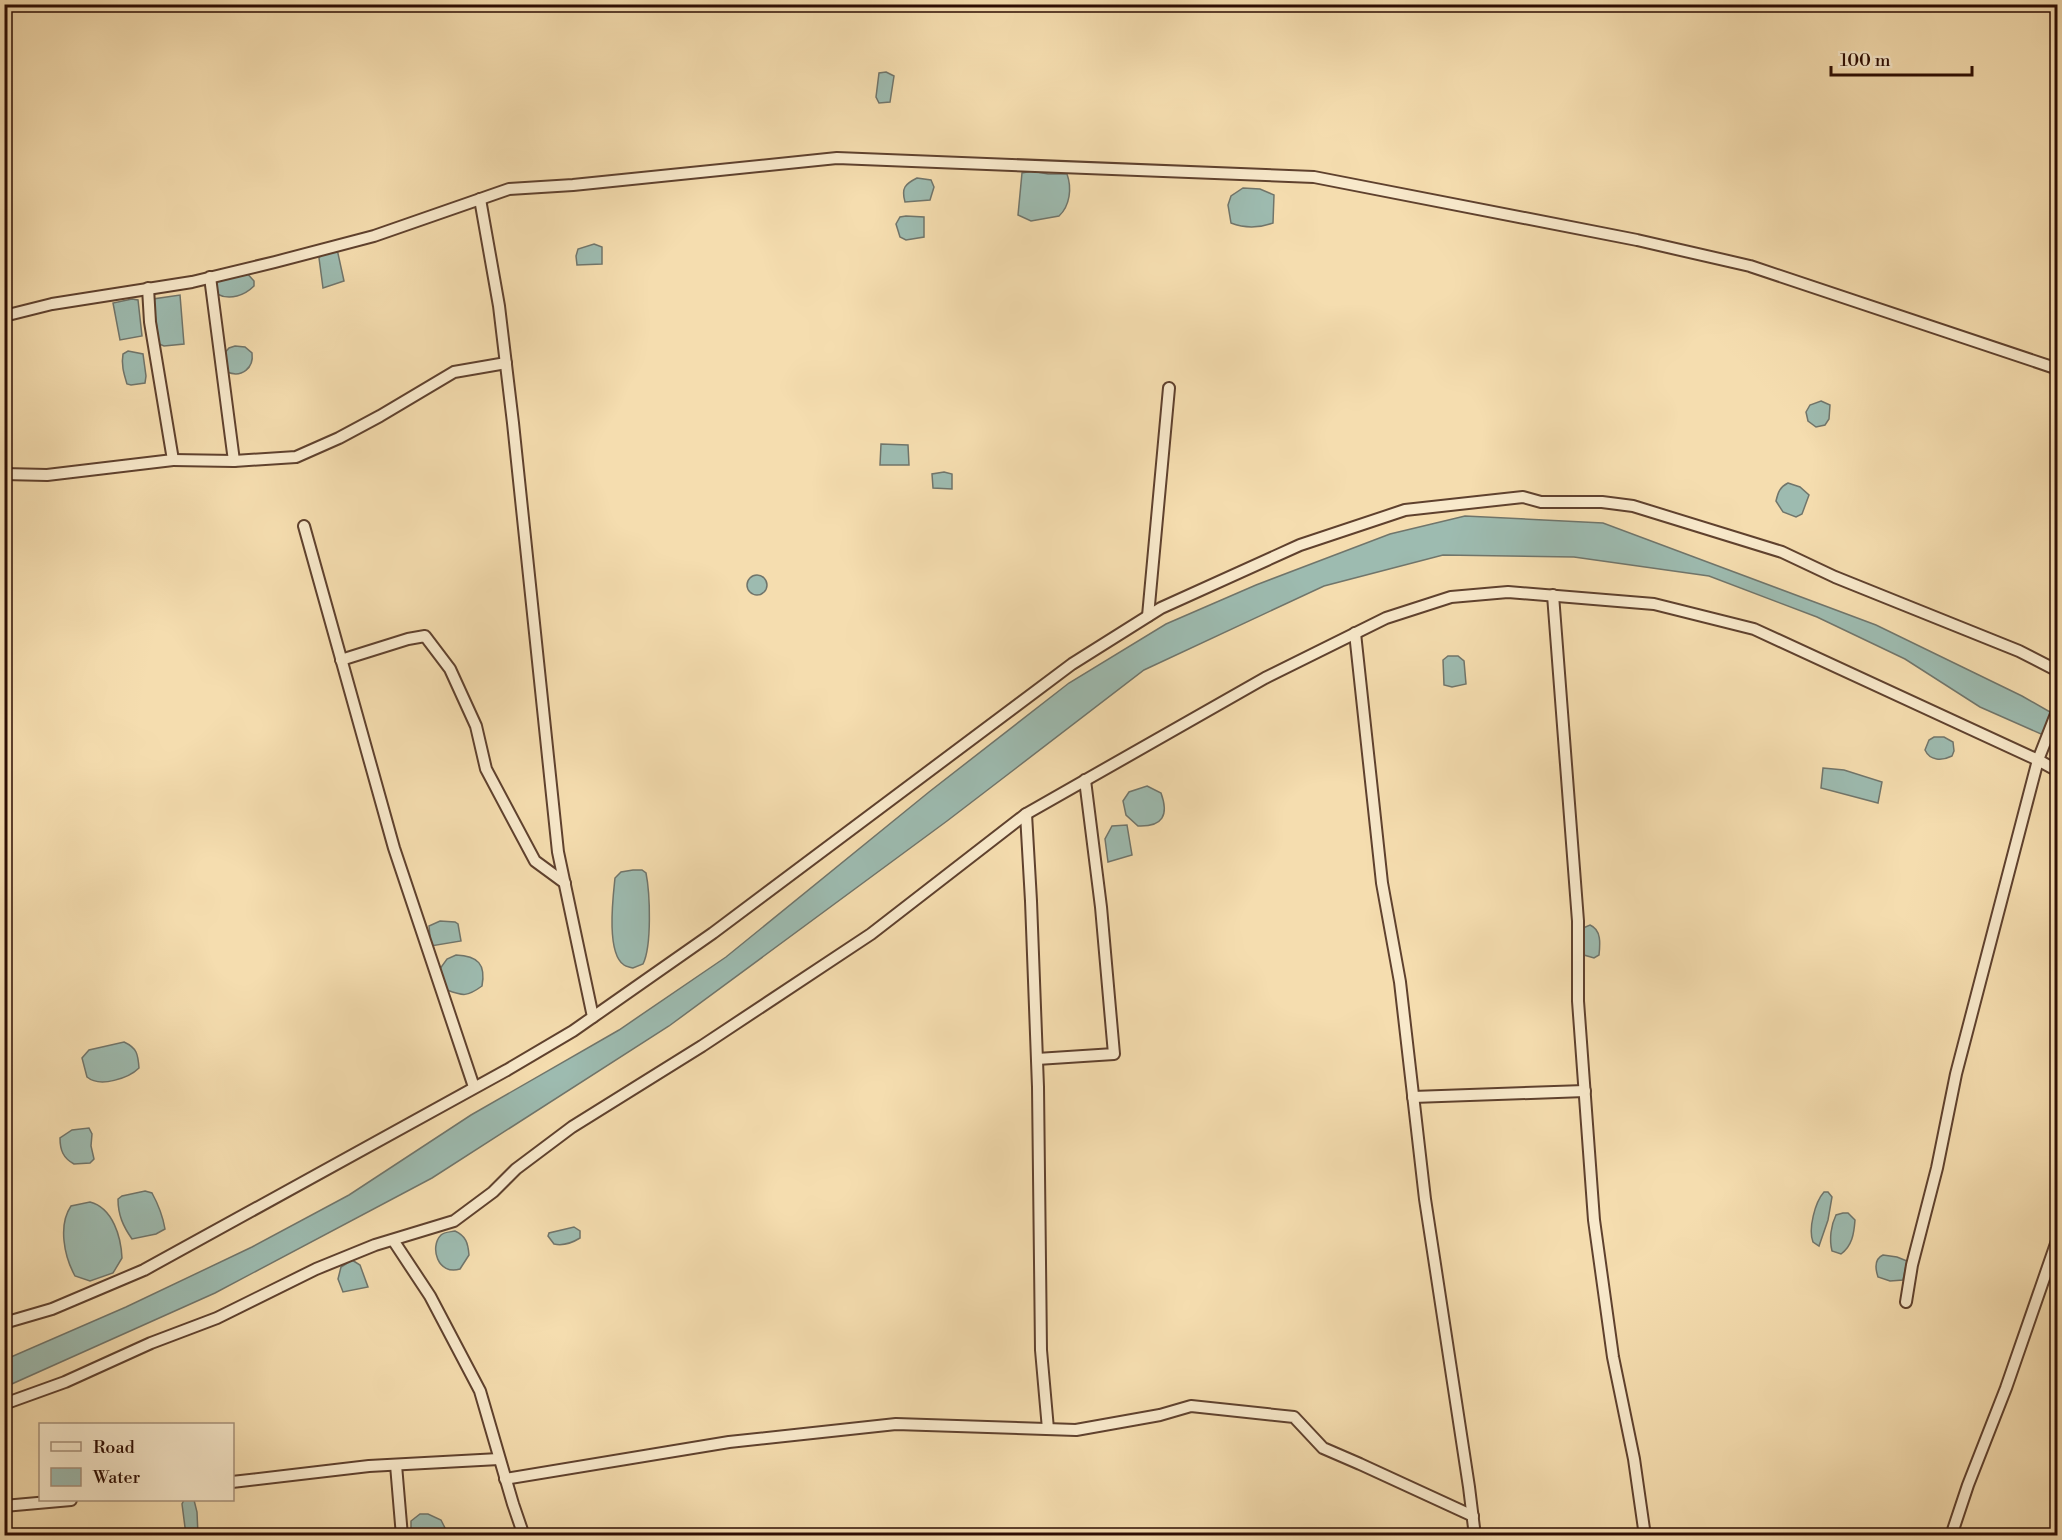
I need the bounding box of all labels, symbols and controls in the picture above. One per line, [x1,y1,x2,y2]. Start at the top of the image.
scale bar [1831,39,1972,77]
text: 100 m [1840,49,1891,72]
legend [39,1423,234,1501]
text: Road [93,1436,136,1459]
text: Water [92,1466,141,1489]

